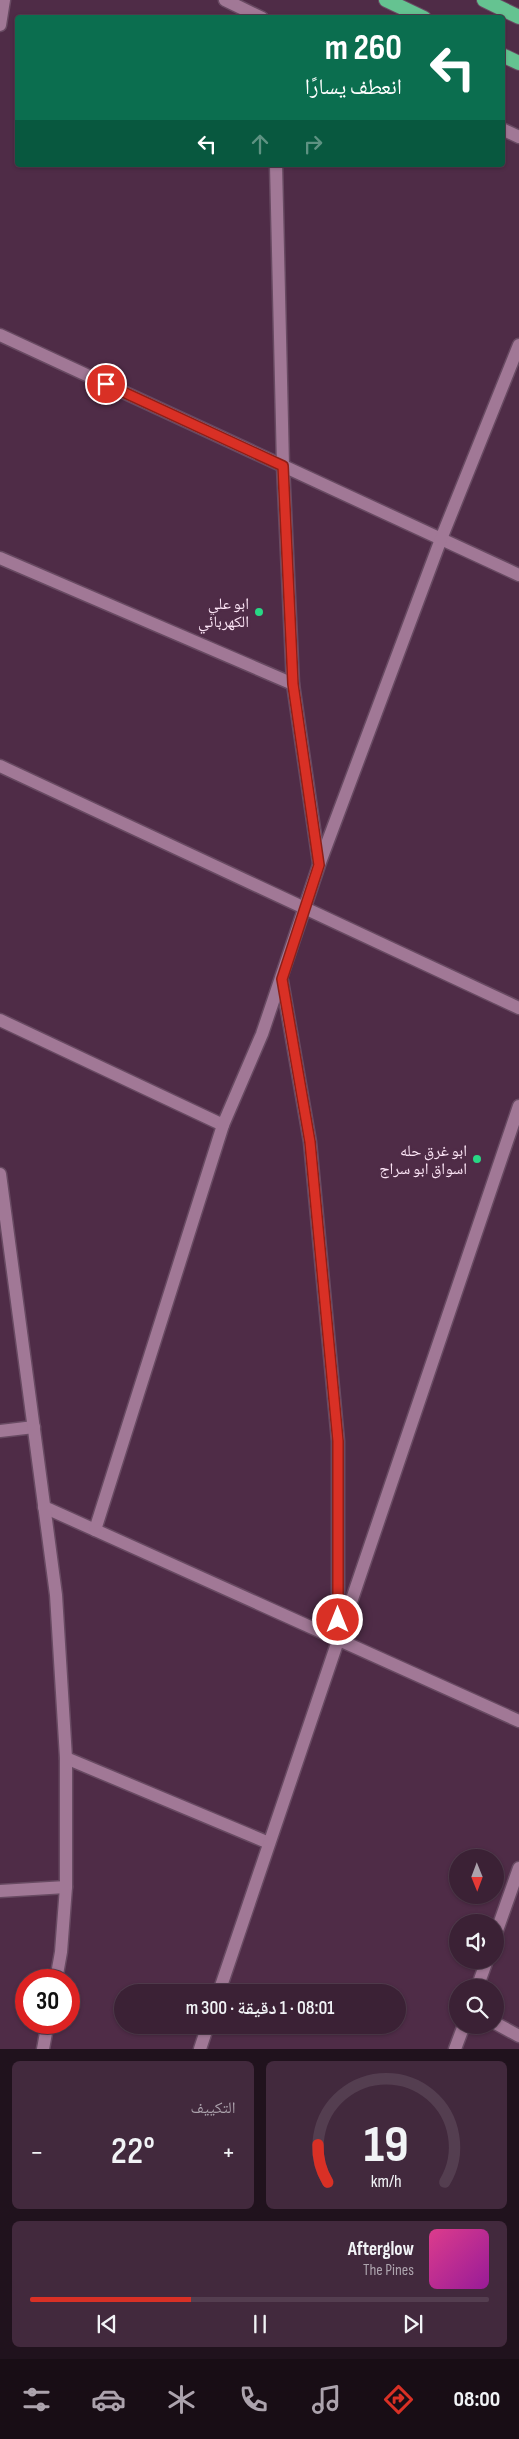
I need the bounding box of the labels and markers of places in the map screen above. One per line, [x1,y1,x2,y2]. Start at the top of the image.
pin [85,363,127,405]
place label: ابو علي الكهربائي [198,595,249,634]
marker: ابو علي الكهربائي [253,606,265,618]
place label: ابو غرق حله اسواق ابو سراج [379,1142,467,1179]
marker: ابو غرق حله اسواق ابو سراج [471,1153,483,1165]

